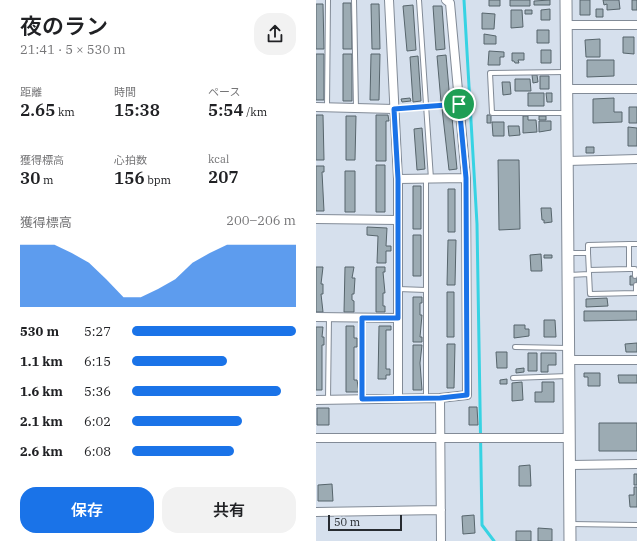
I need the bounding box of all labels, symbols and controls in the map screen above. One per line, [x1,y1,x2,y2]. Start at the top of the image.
text: 夜のラン [20,11,108,40]
button: share [254,13,296,55]
text: 21:41 · 5 × 530 m [20,41,126,58]
text: 距離 [20,85,42,99]
text: 時間 [114,85,136,99]
text: ペース [208,85,240,99]
pin [442,87,476,121]
icon: arrive [448,93,470,115]
text: 2.65 [20,99,55,121]
text: 15:38 [114,99,160,121]
text: 5:54 [208,99,244,121]
text: km [55,105,75,119]
text: /km [244,105,267,119]
text: kcal [208,152,229,166]
text: 獲得標高 [20,153,64,167]
text: 心拍数 [114,153,147,167]
text: 207 [208,166,239,188]
text: 30 [20,167,40,189]
text: 156 [114,167,145,189]
text: m [40,173,53,187]
text: bpm [145,173,171,187]
text: 200–206 m [226,212,296,229]
text: 獲得標高 [20,214,72,231]
text: 530 m [20,323,59,340]
text: 5:27 [84,323,111,340]
text: 1.1 km [20,353,63,370]
text: 6:15 [84,353,111,370]
text: 1.6 km [20,383,63,400]
text: 5:36 [84,383,111,400]
text: 2.1 km [20,413,63,430]
text: 6:02 [84,413,111,430]
text: 2.6 km [20,443,63,460]
text: 6:08 [84,443,111,460]
button: 保存 [20,487,154,533]
button: 共有 [162,487,296,533]
scale bar [328,513,402,532]
text: 50 m [334,515,360,529]

